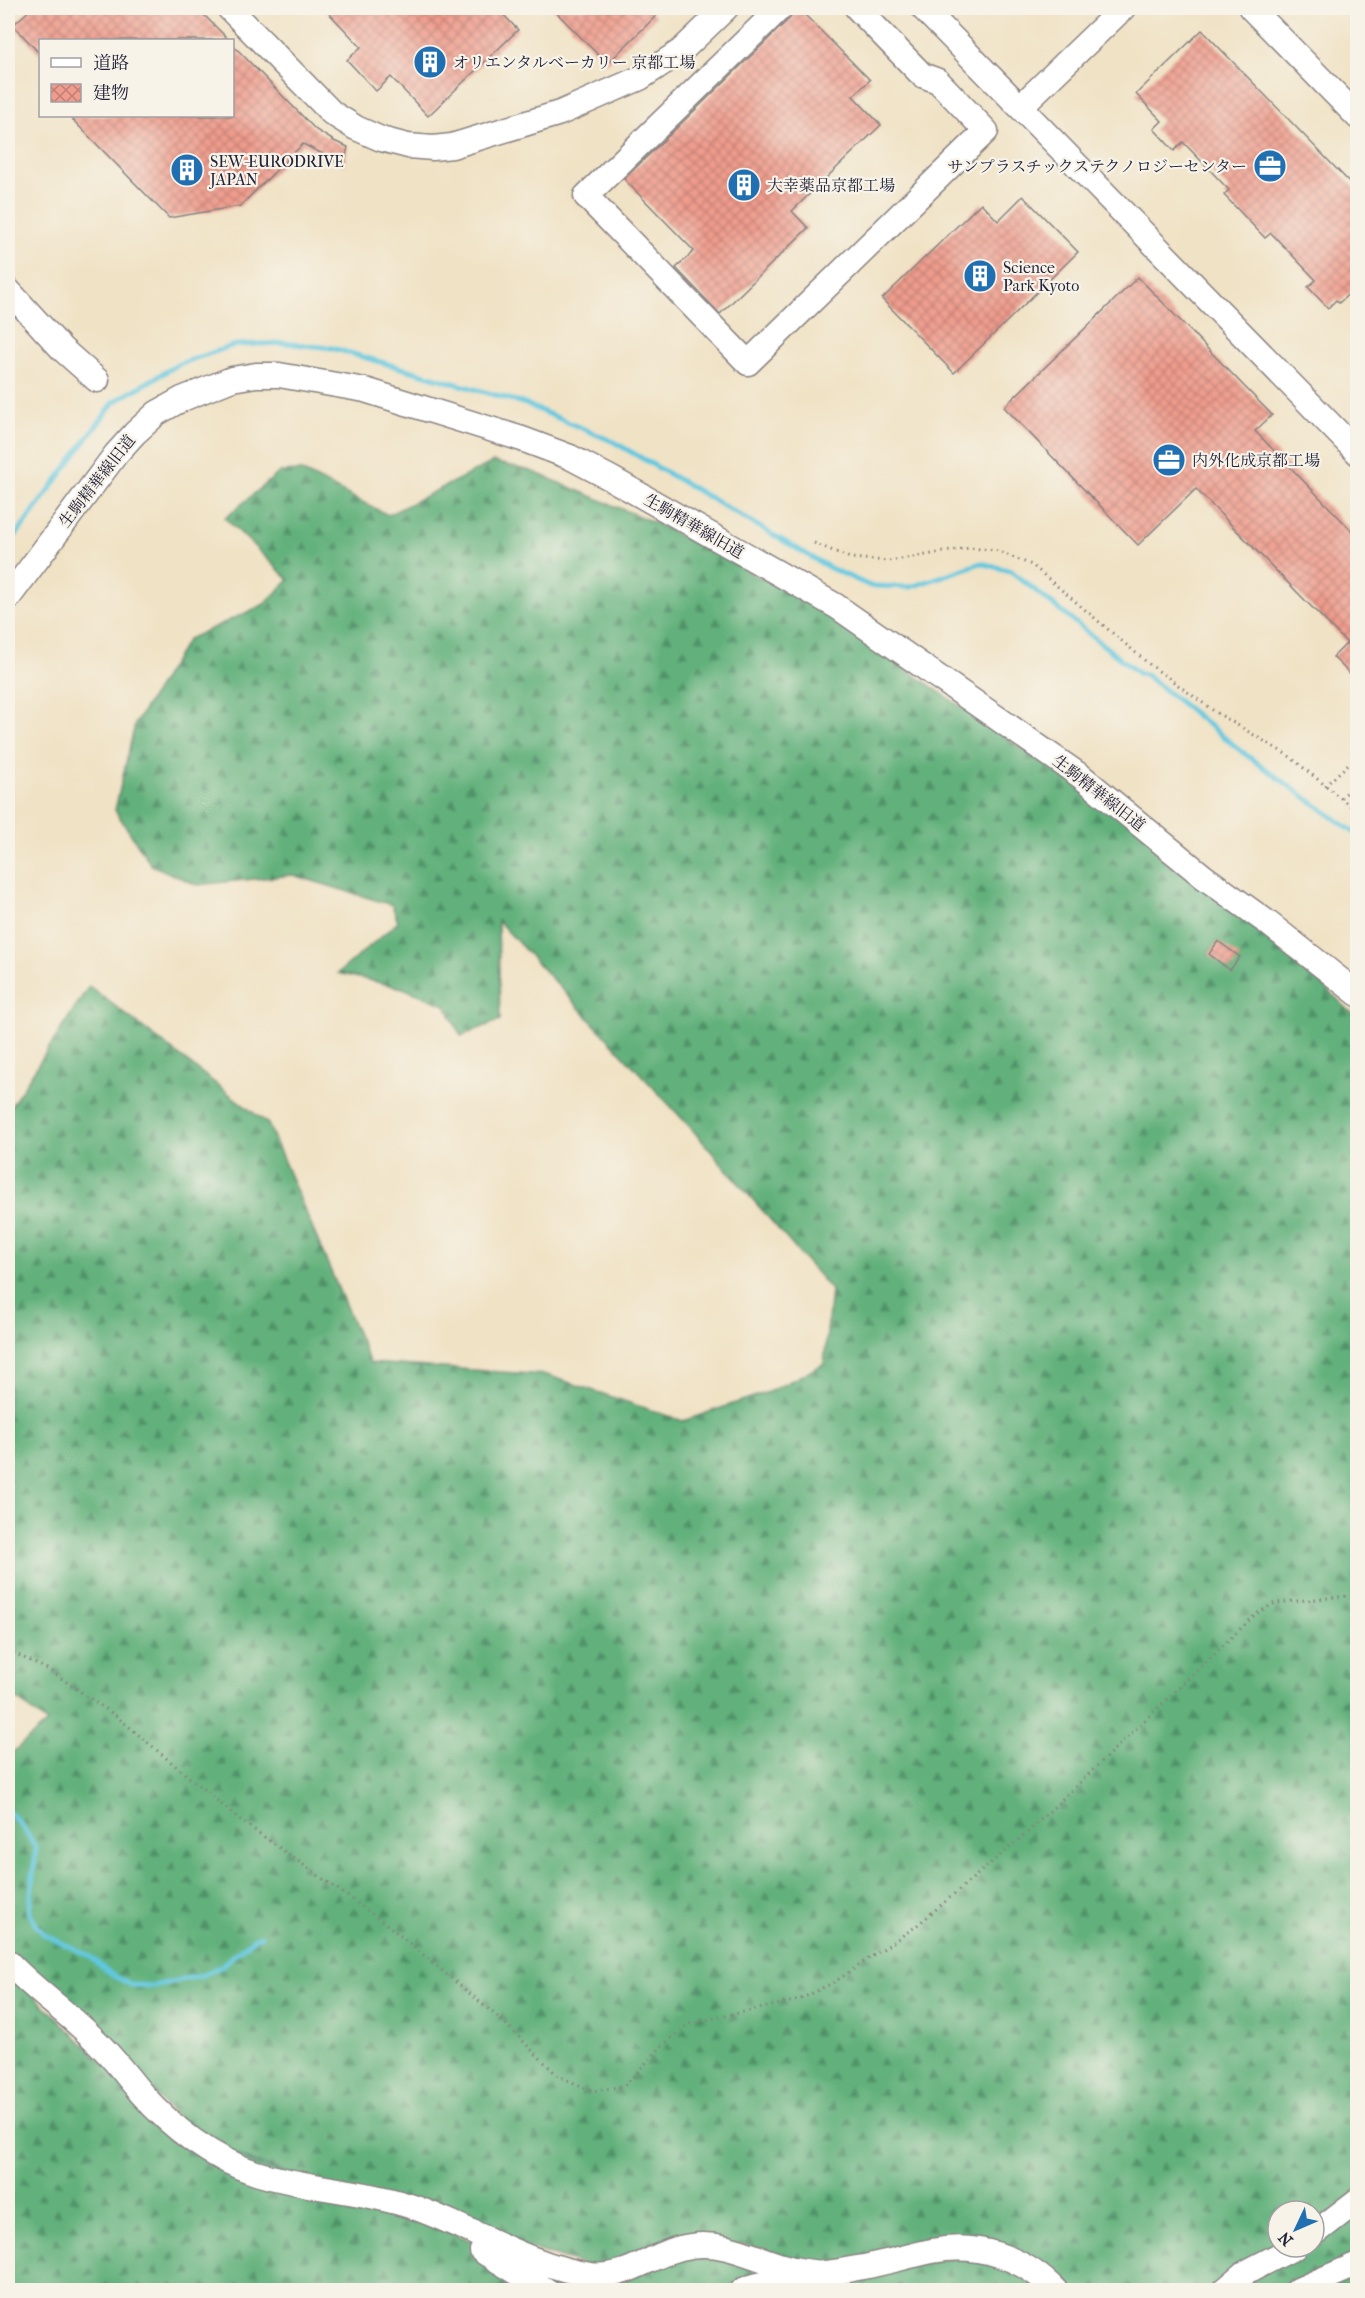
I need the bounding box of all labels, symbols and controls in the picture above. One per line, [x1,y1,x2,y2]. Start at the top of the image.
legend [39,39,234,117]
building icon: オリエンタルベーカリー 京都工場 [412,44,448,80]
text: 道路 [93,53,129,74]
place label: オリエンタルベーカリー 京都工場 [453,53,695,72]
text: 建物 [93,83,129,104]
office icon: サンプラスチックステクノロジーセンター [1252,148,1288,184]
building icon: SEW-EURODRIVE JAPAN [169,152,205,188]
place label: SEW-EURODRIVE JAPAN [208,152,344,189]
place label: サンプラスチックステクノロジーセンター [947,157,1247,176]
building icon: 大幸薬品京都工場 [726,167,762,203]
place label: 大幸薬品京都工場 [767,176,895,195]
building icon: Science Park Kyoto [962,258,998,294]
place label: Science Park Kyoto [1003,258,1079,295]
street label: 生駒精華線旧道 [55,431,139,531]
office icon: 内外化成京都工場 [1151,442,1187,478]
place label: 内外化成京都工場 [1192,451,1320,470]
street label: 生駒精華線旧道 [641,490,747,562]
street label: 生駒精華線旧道 [1049,751,1149,835]
north arrow [1266,2199,1326,2259]
text: N [1274,2227,1297,2250]

